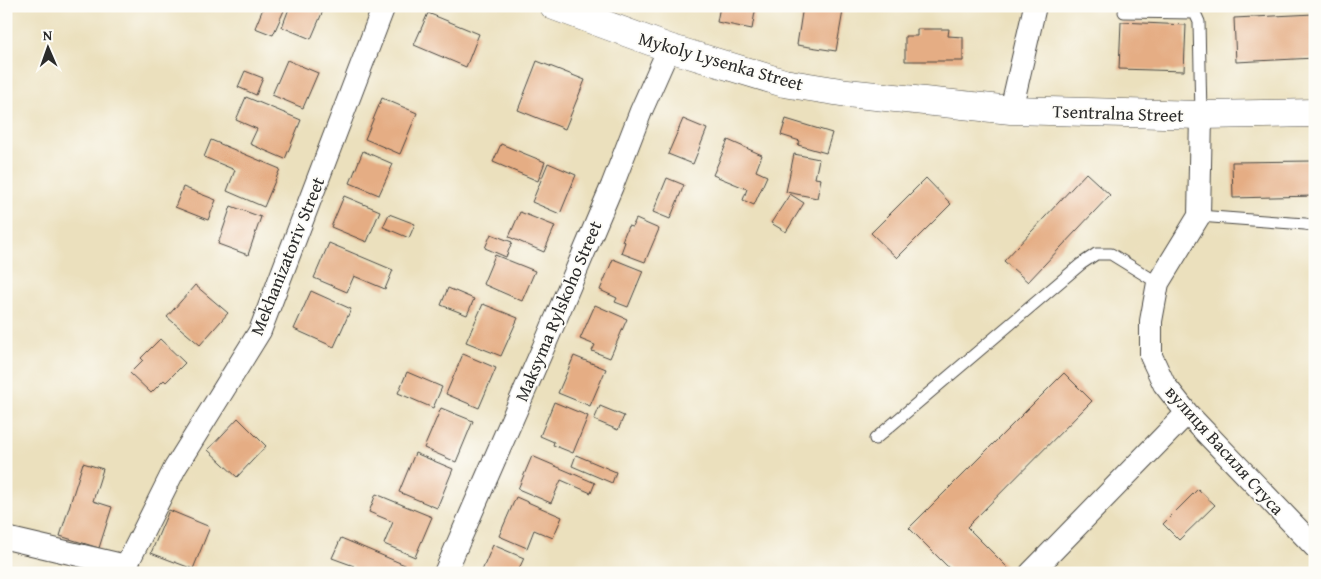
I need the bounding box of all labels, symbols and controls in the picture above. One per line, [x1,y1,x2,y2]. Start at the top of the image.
north arrow [22,22,72,72]
text: N [43,25,53,45]
street label: Mykoly Lysenka Street [635,25,807,98]
street label: Tsentralna Street [1052,97,1185,129]
street label: Mekhanizatoriv Street [243,172,331,339]
street label: Maksyma Rylskoho Street [508,216,609,406]
street label: вулиця Василя Стуса [1159,379,1291,521]

